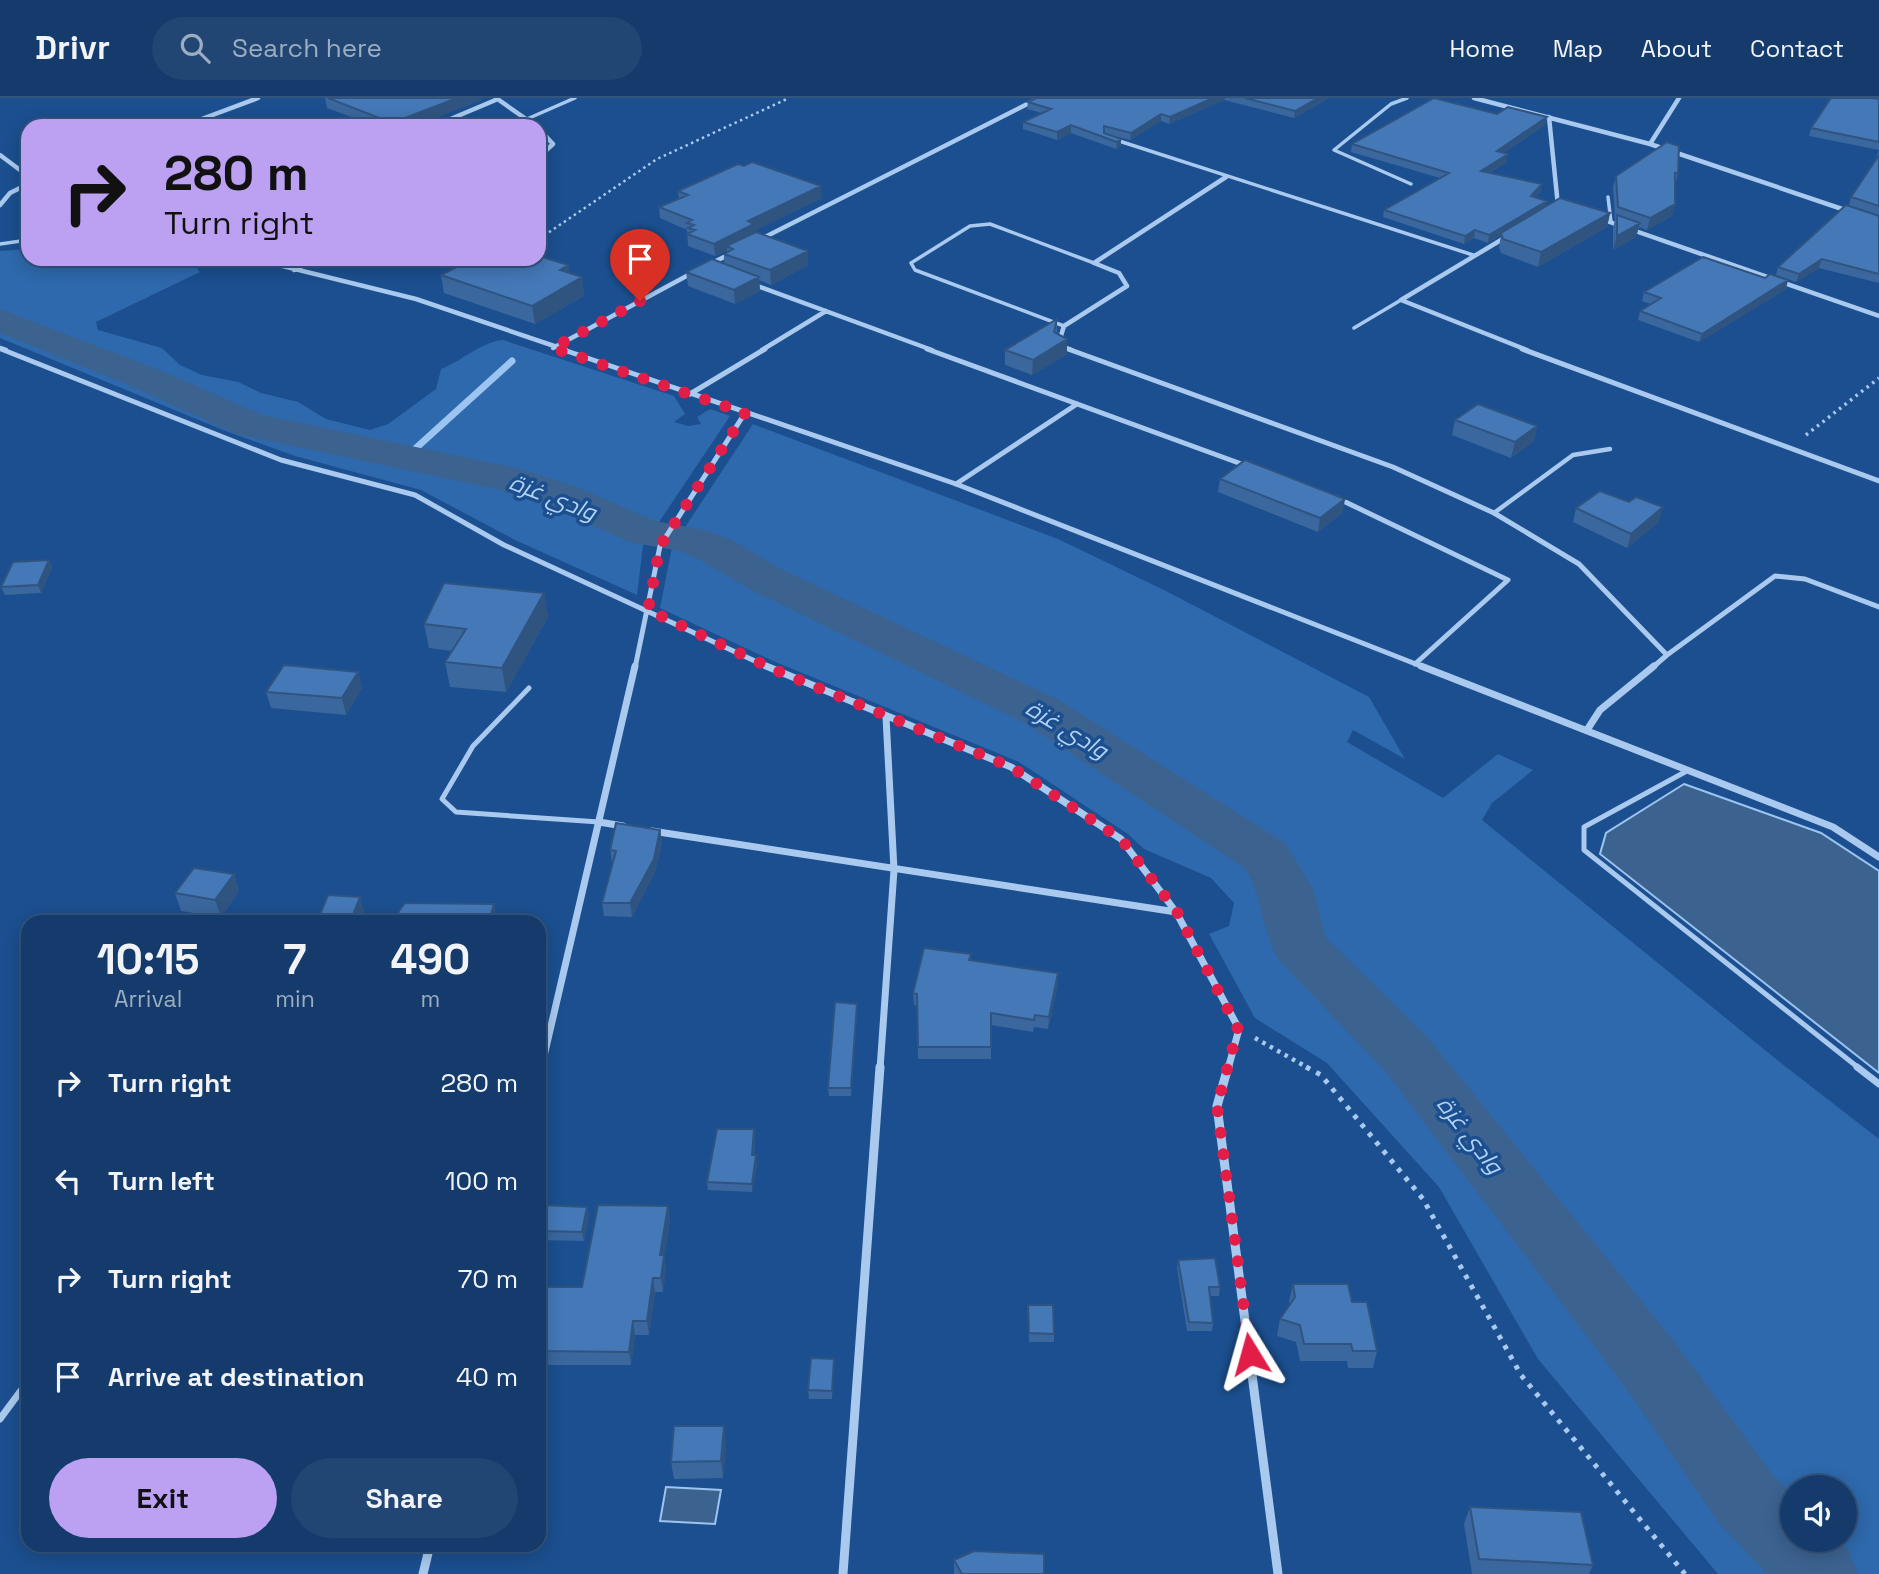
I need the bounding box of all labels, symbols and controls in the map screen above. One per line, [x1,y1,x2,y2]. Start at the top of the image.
search box [152,17,642,80]
text: Drivr [35,27,110,69]
icon: search [176,29,214,67]
text: Search here [232,31,382,65]
text: Home [1449,33,1515,64]
text: Map [1553,33,1603,64]
text: About [1641,33,1712,64]
text: Contact [1750,33,1844,64]
text: 280 m [164,142,309,204]
icon: right [49,147,140,238]
text: Turn right [164,203,314,243]
pin [610,229,670,301]
icon: arrive [621,240,659,278]
water label: وادي غزة [504,467,602,531]
water label: وادي غزة [1019,693,1115,768]
text: 10:15 [97,933,200,986]
text: 7 [283,933,307,986]
text: 490 [390,933,470,986]
text: Arrival [114,984,182,1014]
text: min [275,984,315,1014]
text: m [420,984,440,1014]
icon: right [49,1064,87,1102]
text: Turn right [108,1066,232,1100]
text: 280 m [440,1066,518,1100]
water label: وادي غزة [1428,1090,1511,1183]
icon: left [49,1162,87,1200]
text: Turn left [108,1164,215,1198]
text: 100 m [445,1164,518,1198]
icon: right [49,1260,87,1298]
text: Turn right [108,1262,232,1296]
text: 70 m [458,1262,518,1296]
position arrow [1213,1317,1287,1391]
icon: arrive [49,1358,87,1396]
text: Arrive at destination [108,1360,365,1394]
text: 40 m [456,1360,518,1394]
button: Exit [49,1458,277,1538]
button: Share [291,1458,518,1538]
map controls [1780,1475,1857,1552]
button: sound [1780,1475,1857,1552]

